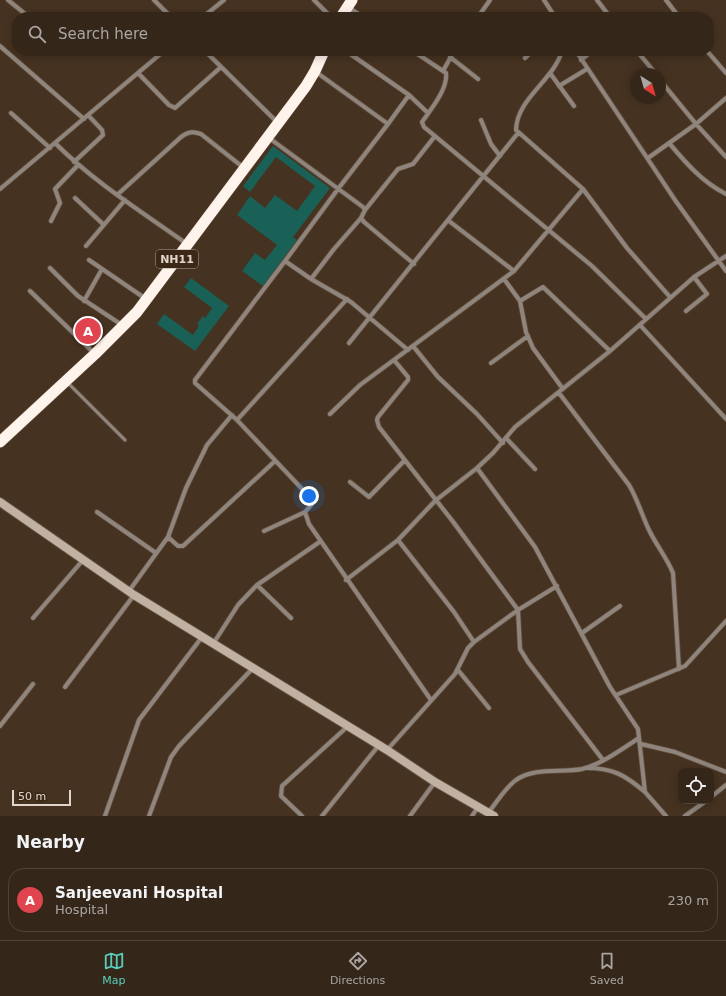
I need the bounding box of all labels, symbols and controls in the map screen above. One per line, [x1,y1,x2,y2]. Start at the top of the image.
search box [12,12,714,56]
icon: search [26,23,48,45]
text: Search here [58,25,148,43]
north arrow [630,68,666,104]
road number: NH11 [156,250,198,268]
pin: A [75,316,101,346]
your location [299,486,319,506]
map controls [678,768,714,804]
button: locate [678,768,714,804]
scale bar [12,788,71,807]
text: 50 m [18,790,46,803]
text: Nearby [16,832,85,852]
text: Sanjeevani Hospital [55,884,223,902]
text: A [25,893,35,908]
text: 230 m [667,893,709,908]
text: Hospital [55,902,108,917]
tab: Map [102,950,125,987]
tab: Directions [330,950,385,987]
tab: Saved [590,950,624,987]

